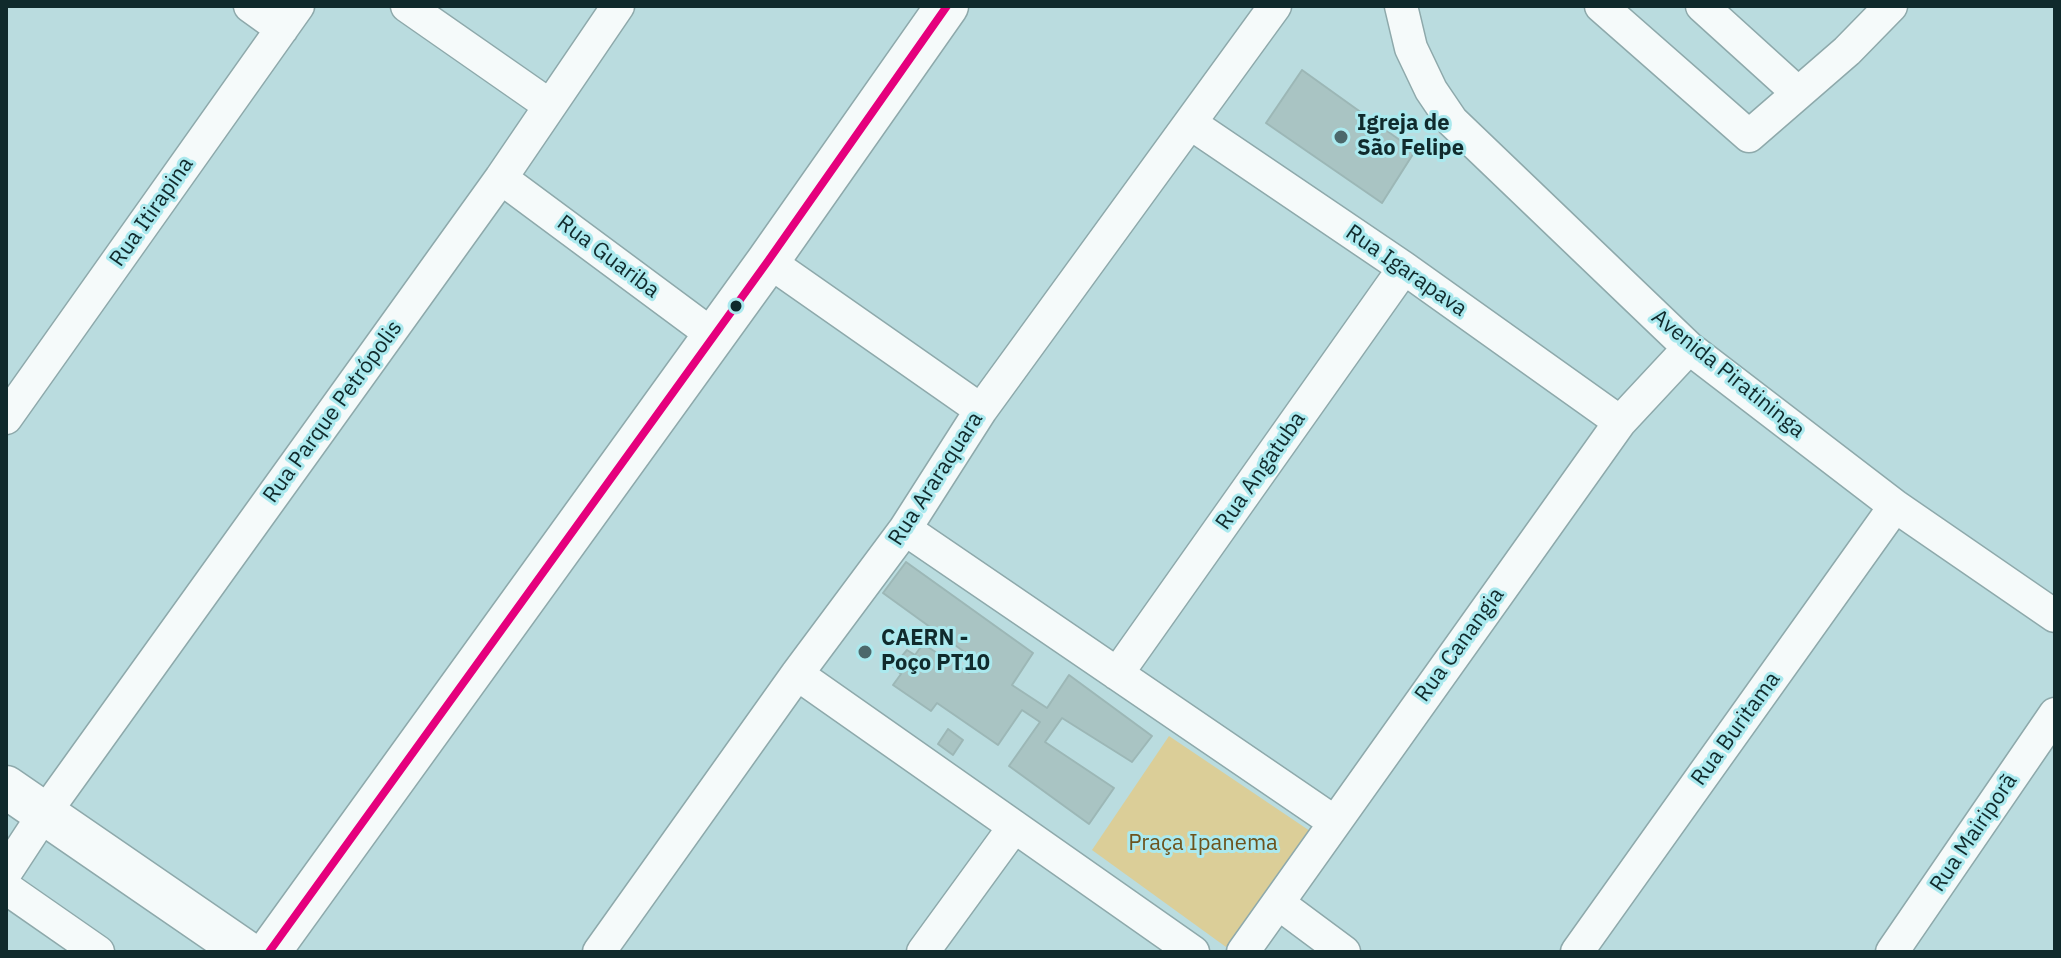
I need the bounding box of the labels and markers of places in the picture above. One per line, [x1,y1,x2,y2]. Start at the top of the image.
place label: Igreja de São Felipe [1357,111,1464,162]
marker: Igreja de São Felipe [1332,128,1350,146]
unlabelled marker [728,298,744,314]
place label: CAERN - Poço PT10 [881,626,990,678]
marker: CAERN - Poço PT10 [856,643,874,661]

